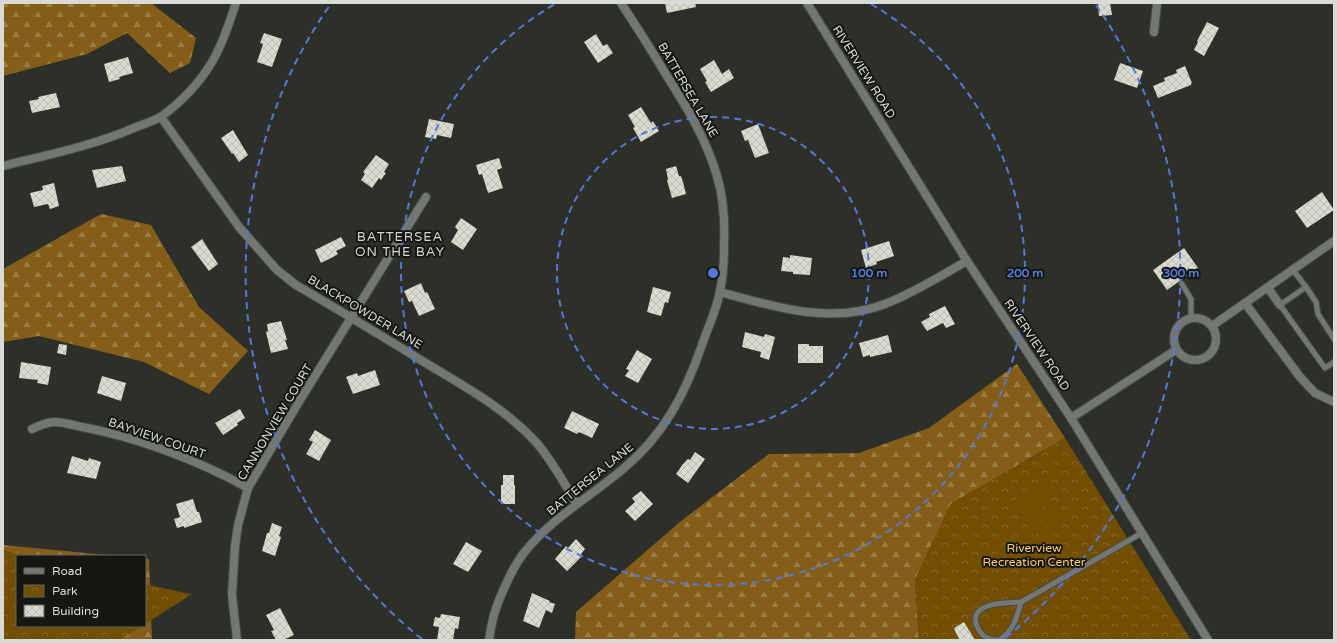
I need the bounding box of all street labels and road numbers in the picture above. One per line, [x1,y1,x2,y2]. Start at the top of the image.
street label: RIVERVIEW ROAD [830,23,898,121]
street label: BATTERSEA LANE [655,40,721,140]
street label: BLACKPOWDER LANE [305,272,425,352]
street label: RIVERVIEW ROAD [1001,297,1073,393]
street label: CANNONVIEW COURT [235,361,316,483]
street label: BAYVIEW COURT [107,415,208,461]
street label: BATTERSEA LANE [544,440,636,518]

